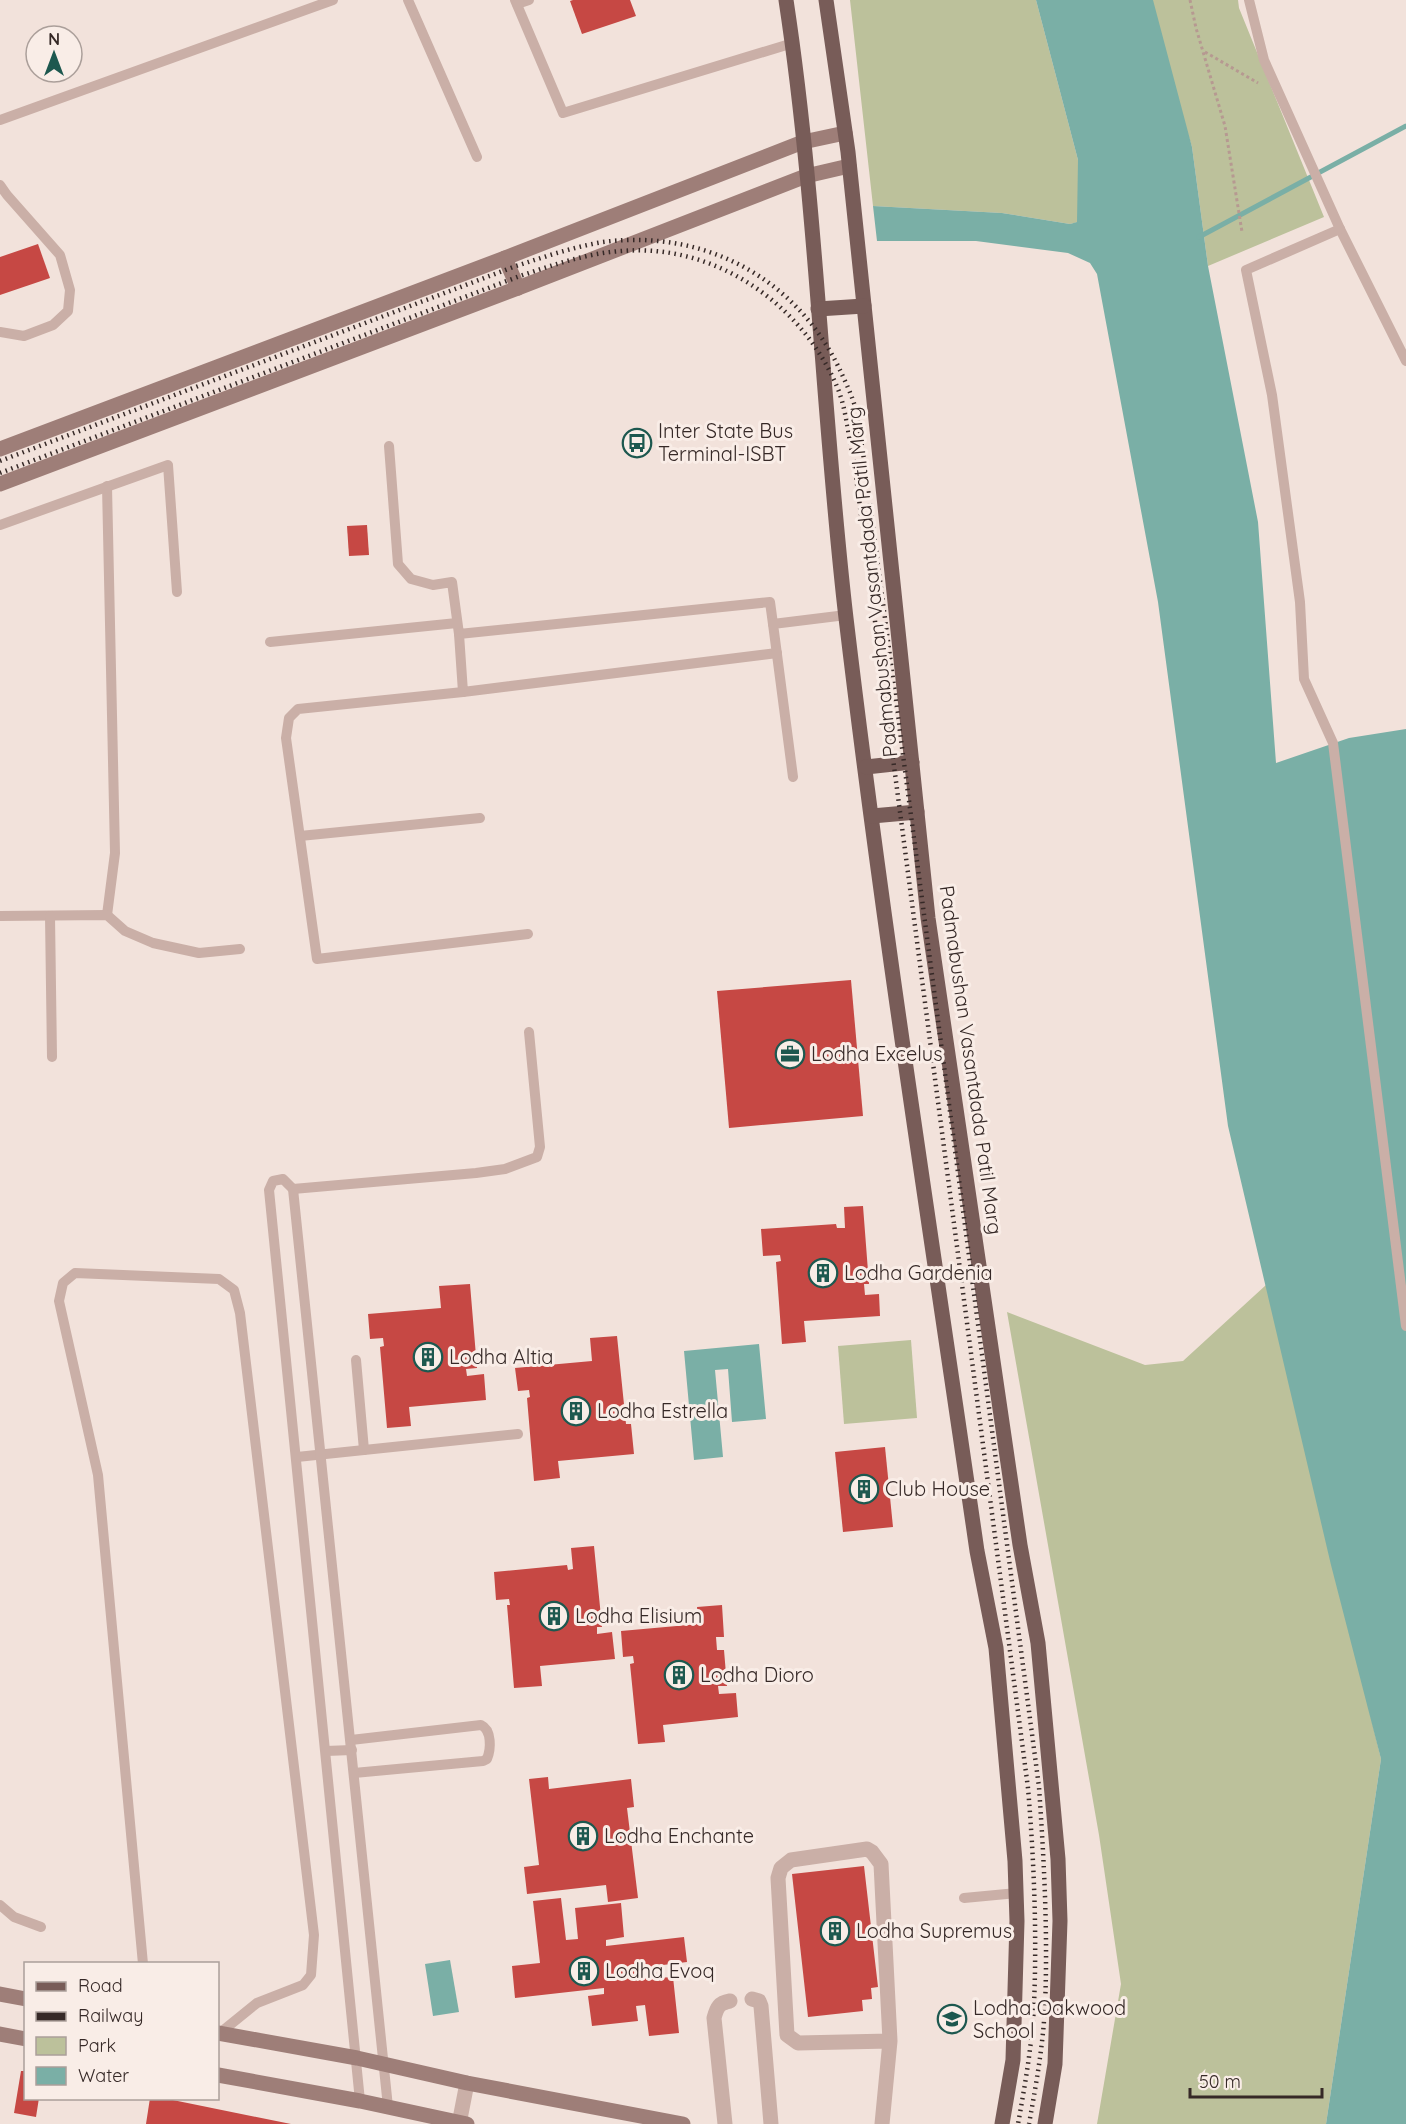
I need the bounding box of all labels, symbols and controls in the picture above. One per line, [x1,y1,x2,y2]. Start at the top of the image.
north arrow [24,24,84,84]
text: N [48,29,60,49]
street label: Padmabushan Vasantdada Patil Marg [841,406,902,759]
place label: Inter State Bus Terminal-ISBT [658,418,793,466]
bus stop icon: Inter State Bus Terminal-ISBT [621,427,653,459]
street label: Padmabushan Vasantdada Patil Marg [935,884,1008,1236]
office icon: Lodha Excelus [774,1038,806,1070]
place label: Lodha Excelus [811,1041,943,1066]
building icon: Lodha Gardenia [807,1257,839,1289]
place label: Lodha Gardenia [844,1260,993,1285]
building icon: Lodha Altia [412,1341,444,1373]
place label: Lodha Altia [449,1344,553,1369]
building icon: Lodha Estrella [560,1395,592,1427]
place label: Lodha Estrella [597,1398,728,1423]
building icon: Club House [848,1473,880,1505]
place label: Club House [885,1476,990,1501]
building icon: Lodha Elisium [538,1600,570,1632]
place label: Lodha Elisium [575,1603,702,1628]
building icon: Lodha Dioro [663,1659,695,1691]
place label: Lodha Dioro [700,1662,814,1687]
building icon: Lodha Enchante [567,1820,599,1852]
place label: Lodha Enchante [604,1823,754,1848]
building icon: Lodha Supremus [819,1915,851,1947]
place label: Lodha Supremus [856,1918,1012,1943]
building icon: Lodha Evoq [568,1955,600,1987]
place label: Lodha Evoq [605,1958,715,1983]
legend [24,1962,219,2100]
text: Road [78,1974,123,1997]
place label: Lodha Oakwood School [973,1995,1126,2043]
school or university icon: Lodha Oakwood School [936,2003,968,2035]
text: Railway [78,2004,144,2027]
text: Park [78,2034,116,2057]
scale bar [1190,2061,1322,2099]
text: Water [78,2064,129,2087]
text: 50 m [1199,2070,1241,2093]

